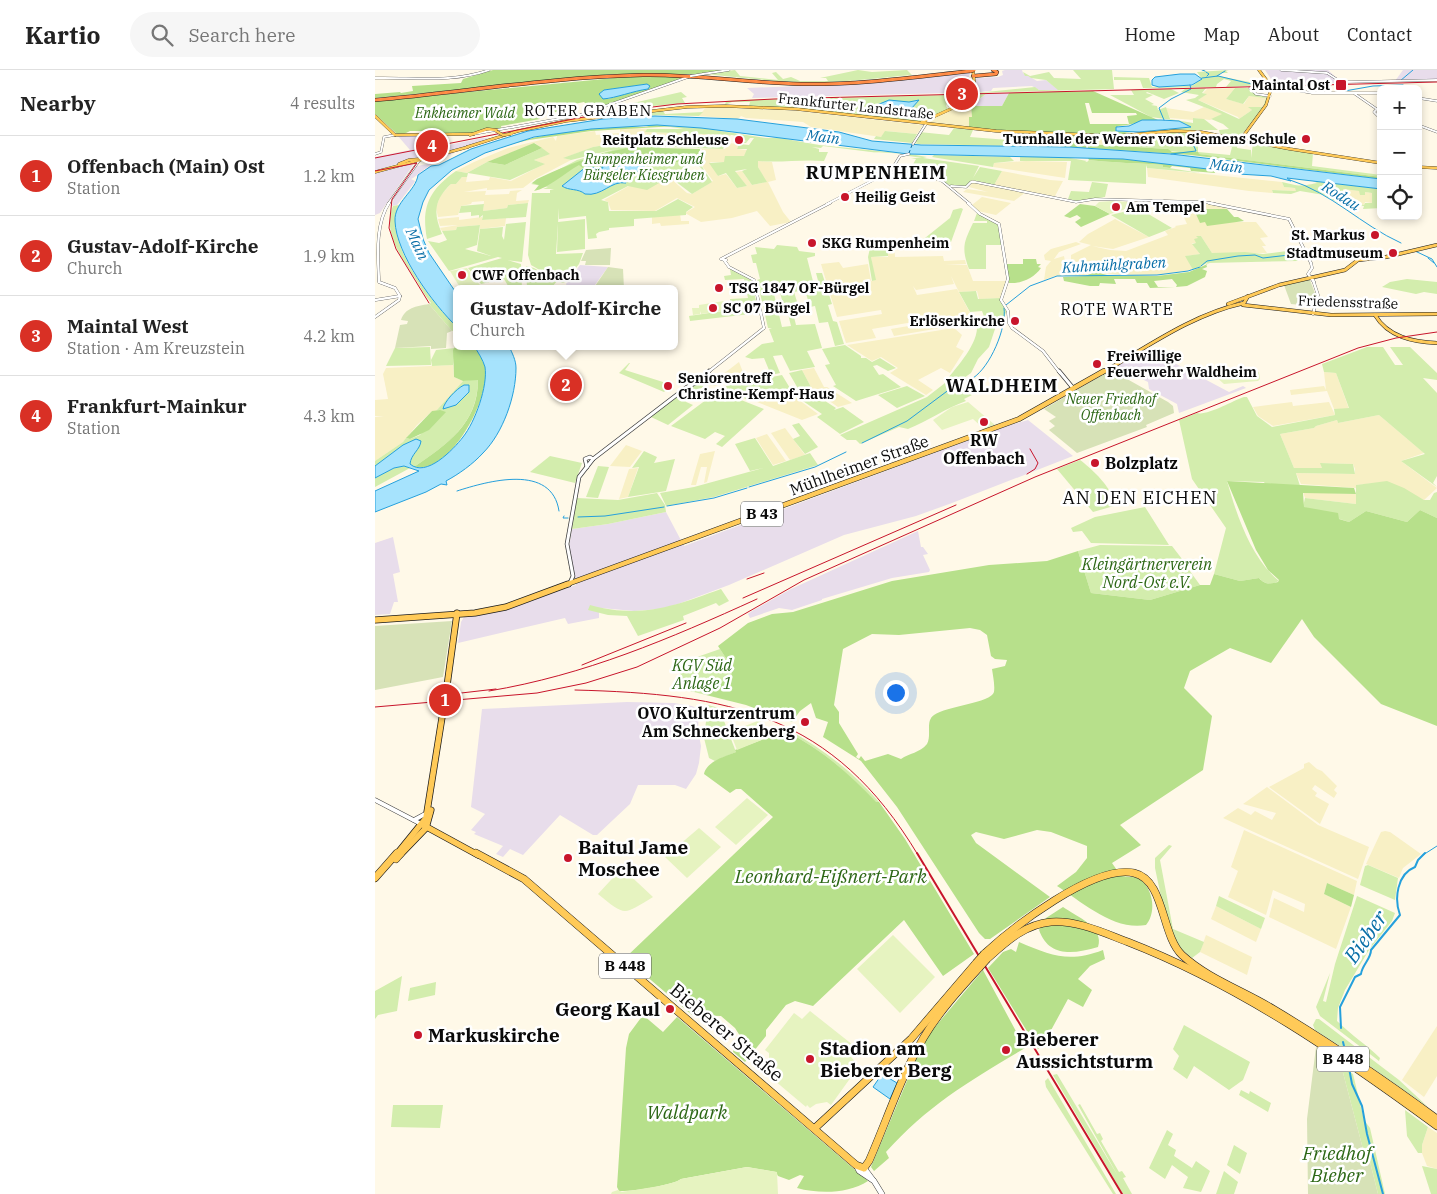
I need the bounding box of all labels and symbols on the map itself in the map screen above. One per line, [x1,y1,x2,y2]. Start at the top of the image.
pin: 3 [946,75,978,113]
place label: Maintal Ost [1252,76,1330,94]
marker: Maintal Ost [1334,78,1348,92]
street label: Frankfurter Landstraße [777,89,935,123]
district label: ROTER GRABEN [524,101,652,120]
park label: Enkheimer Wald [414,104,515,122]
water label: Main [804,125,841,148]
pin: 4 [416,127,448,165]
place label: Turnhalle der Werner von Siemens Schule [1003,130,1296,148]
place label: Reitplatz Schleuse [602,131,729,149]
marker: Turnhalle der Werner von Siemens Schule [1300,133,1312,145]
marker: Reitplatz Schleuse [733,134,745,146]
park label: Rumpenheimer und Bürgeler Kiesgruben [582,150,705,184]
water label: Main [1207,154,1244,177]
district label: RUMPENHEIM [806,161,946,184]
water label: Rodau [1318,176,1364,215]
place label: Heilig Geist [855,188,935,206]
marker: Heilig Geist [839,191,851,203]
place label: Am Tempel [1126,198,1205,216]
marker: Am Tempel [1110,201,1122,213]
water label: Main [401,224,433,263]
place label: St. Markus [1291,226,1365,244]
marker: St. Markus [1369,229,1381,241]
place label: SKG Rumpenheim [822,234,950,252]
marker: SKG Rumpenheim [806,237,818,249]
place label: Stadtmuseum [1287,244,1383,262]
marker: Stadtmuseum [1387,247,1399,259]
water label: Kuhmühlgraben [1060,252,1167,277]
place label: CWF Offenbach [472,266,580,284]
marker: CWF Offenbach [456,269,468,281]
place label: TSG 1847 OF-Bürgel [729,279,870,297]
marker: TSG 1847 OF-Bürgel [713,282,725,294]
street label: Friedensstraße [1298,291,1398,313]
place label: SC 07 Bürgel [723,299,811,317]
district label: ROTE WARTE [1060,299,1174,319]
marker: SC 07 Bürgel [707,302,719,314]
place label: Erlöserkirche [909,312,1005,330]
marker: Erlöserkirche [1009,315,1021,327]
place label: Freiwillige Feuerwehr Waldheim [1107,347,1257,381]
marker: Freiwillige Feuerwehr Waldheim [1091,358,1103,370]
pin: 2 [550,366,582,404]
place label: Seniorentreff Christine-Kempf-Haus [678,369,834,403]
district label: WALDHEIM [946,374,1058,397]
marker: Seniorentreff Christine-Kempf-Haus [662,380,674,392]
park label: Neuer Friedhof Offenbach [1065,390,1159,424]
marker: RW Offenbach [978,416,990,428]
place label: RW Offenbach [943,430,1025,468]
street label: Mühlheimer Straße [787,431,931,499]
place label: Bolzplatz [1105,453,1178,473]
marker: Bolzplatz [1089,457,1101,469]
district label: AN DEN EICHEN [1062,486,1218,509]
road number: B 43 [741,502,783,526]
park label: Kleingärtnerverein Nord-Ost e.V. [1081,554,1212,592]
park label: KGV Süd Anlage 1 [671,655,732,693]
your location [883,680,909,706]
pin: 1 [429,681,461,719]
place label: OVO Kulturzentrum Am Schneckenberg [637,703,796,741]
marker: OVO Kulturzentrum Am Schneckenberg [799,716,811,728]
place label: Baitul Jame Moschee [578,835,689,881]
marker: Baitul Jame Moschee [562,852,574,864]
park label: Leonhard-Eißnert-Park [734,864,928,888]
water label: Bieber [1337,904,1394,969]
road number: B 448 [599,954,651,978]
street label: Bieberer Straße [665,977,789,1087]
place label: Georg Kaul [555,997,660,1021]
marker: Georg Kaul [664,1003,676,1015]
place label: Markuskirche [428,1023,560,1047]
place label: Bieberer Aussichtsturm [1016,1027,1153,1073]
marker: Markuskirche [412,1029,424,1041]
place label: Stadion am Bieberer Berg [820,1036,952,1082]
marker: Bieberer Aussichtsturm [1000,1044,1012,1056]
road number: B 448 [1317,1046,1369,1072]
marker: Stadion am Bieberer Berg [804,1053,816,1065]
park label: Waldpark [646,1100,729,1124]
park label: Friedhof Bieber [1302,1141,1375,1187]

